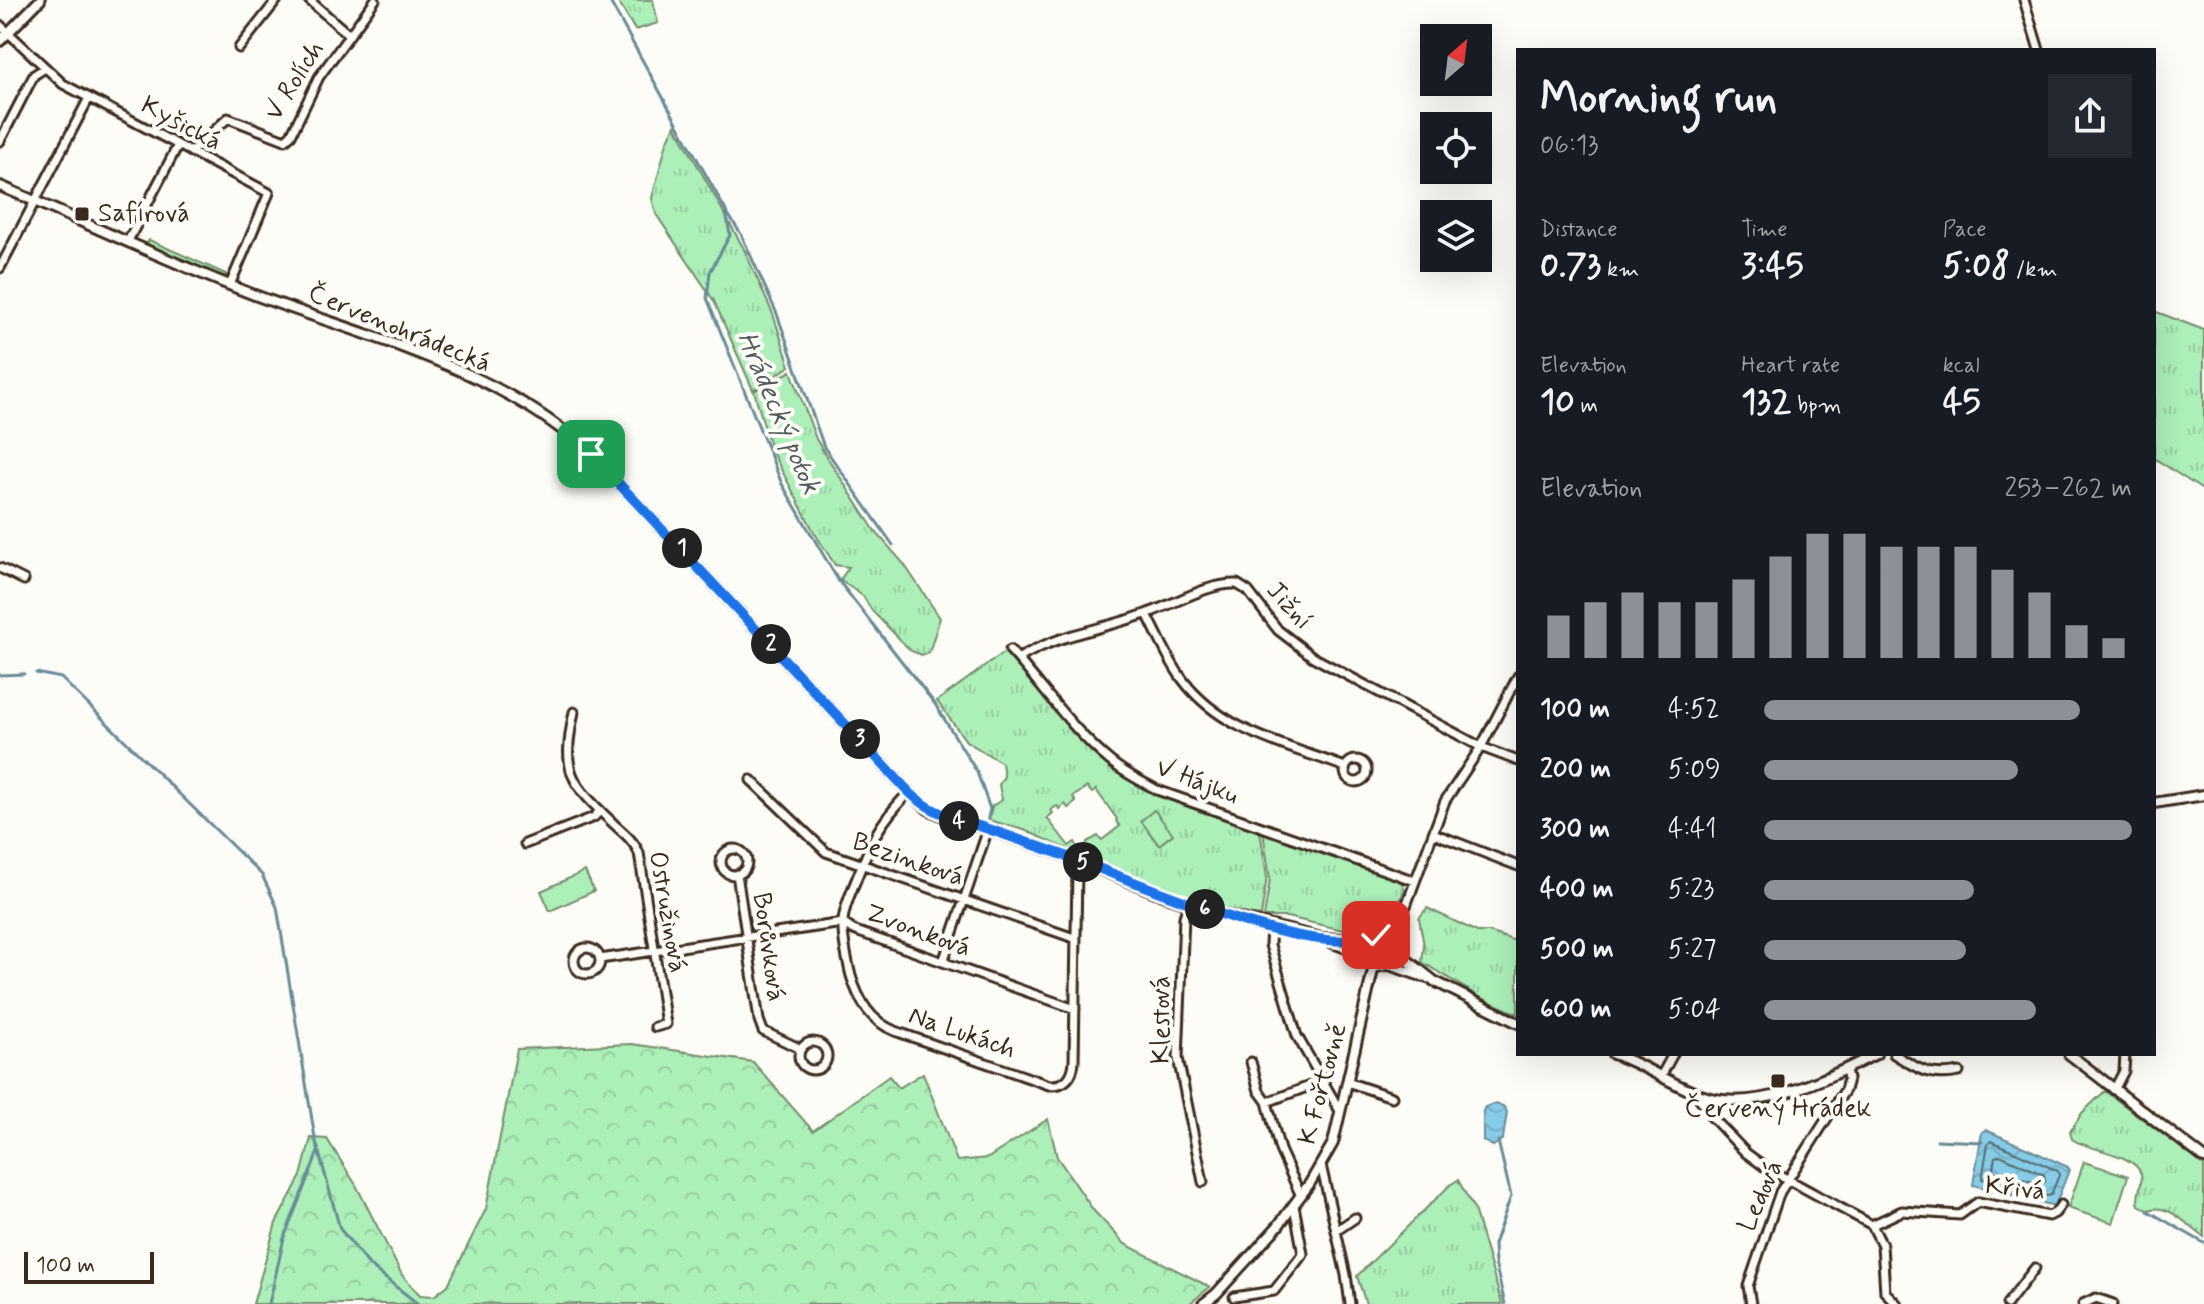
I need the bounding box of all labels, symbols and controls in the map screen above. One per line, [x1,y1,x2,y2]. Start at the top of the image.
north arrow [1420,24,1492,96]
map controls [1420,24,1492,272]
street label: V Rolích [257,35,333,127]
text: Morning run [1540,70,1777,128]
button: share [2048,74,2132,158]
street label: Kyšická [135,89,227,159]
button: locate [1420,112,1492,184]
text: 06:13 [1540,129,1598,163]
place label: Safírová [98,197,190,231]
button: layers [1420,200,1492,272]
marker: Safírová [73,205,91,223]
text: Distance [1540,216,1617,244]
text: Time [1741,216,1787,244]
text: Pace [1943,216,1986,244]
text: 0.73 [1540,244,1601,289]
text: 3:45 [1741,244,1804,289]
text: 5:08 [1943,244,2010,289]
text: km [1601,256,1639,284]
text: /km [2010,256,2057,284]
street label: Červenohrádecká [302,277,496,381]
water label: Hrádecký potok [727,326,829,500]
text: Elevation [1540,352,1627,380]
text: Heart rate [1741,352,1840,380]
text: kcal [1943,352,1980,380]
text: 10 [1540,380,1575,425]
text: 132 [1741,380,1791,425]
text: 45 [1943,380,1981,425]
text: m [1575,392,1598,420]
text: bpm [1791,392,1841,420]
pin [557,420,625,488]
icon: arrive [569,432,613,476]
text: Elevation [1540,472,1642,506]
text: 253–262 m [2004,472,2132,506]
pin: 1 [662,528,702,568]
text: 1 [677,534,687,562]
street label: Jižní [1258,575,1320,637]
pin: 2 [751,624,791,664]
text: 2 [766,630,776,658]
text: 100 m [1540,693,1610,727]
text: 4:52 [1668,693,1719,727]
pin: 3 [840,719,880,759]
text: 3 [855,725,865,753]
street label: V Hájku [1151,751,1243,813]
text: 200 m [1540,753,1611,787]
text: 5:09 [1668,753,1721,787]
pin: 4 [939,801,979,841]
text: 4 [953,807,965,835]
text: 300 m [1540,813,1610,847]
text: 4:41 [1668,813,1716,847]
street label: Bezinková [848,825,968,895]
pin: 5 [1063,842,1103,882]
text: 5 [1076,848,1090,876]
street label: Ostružinová [640,849,694,975]
text: 400 m [1540,873,1613,907]
text: 5:23 [1668,873,1714,907]
pin: 6 [1185,889,1225,929]
street label: Borůvková [744,890,792,1004]
text: 6 [1199,895,1211,923]
street label: Zvonková [861,896,975,966]
pin [1342,901,1410,969]
icon: check [1354,913,1398,957]
text: 500 m [1540,933,1614,967]
text: 5:27 [1668,933,1716,967]
street label: Klestová [1145,976,1179,1064]
text: 600 m [1540,993,1612,1027]
text: 5:04 [1668,993,1721,1027]
street label: Na Lukách [904,999,1020,1067]
street label: K Fořtovně [1291,1019,1356,1148]
marker: Červený Hrádek [1769,1072,1787,1090]
place label: Červený Hrádek [1685,1092,1872,1126]
street label: Ledová [1730,1155,1792,1237]
street label: Křivá [1983,1169,2047,1209]
scale bar [24,1248,154,1284]
text: 100 m [36,1252,95,1280]

